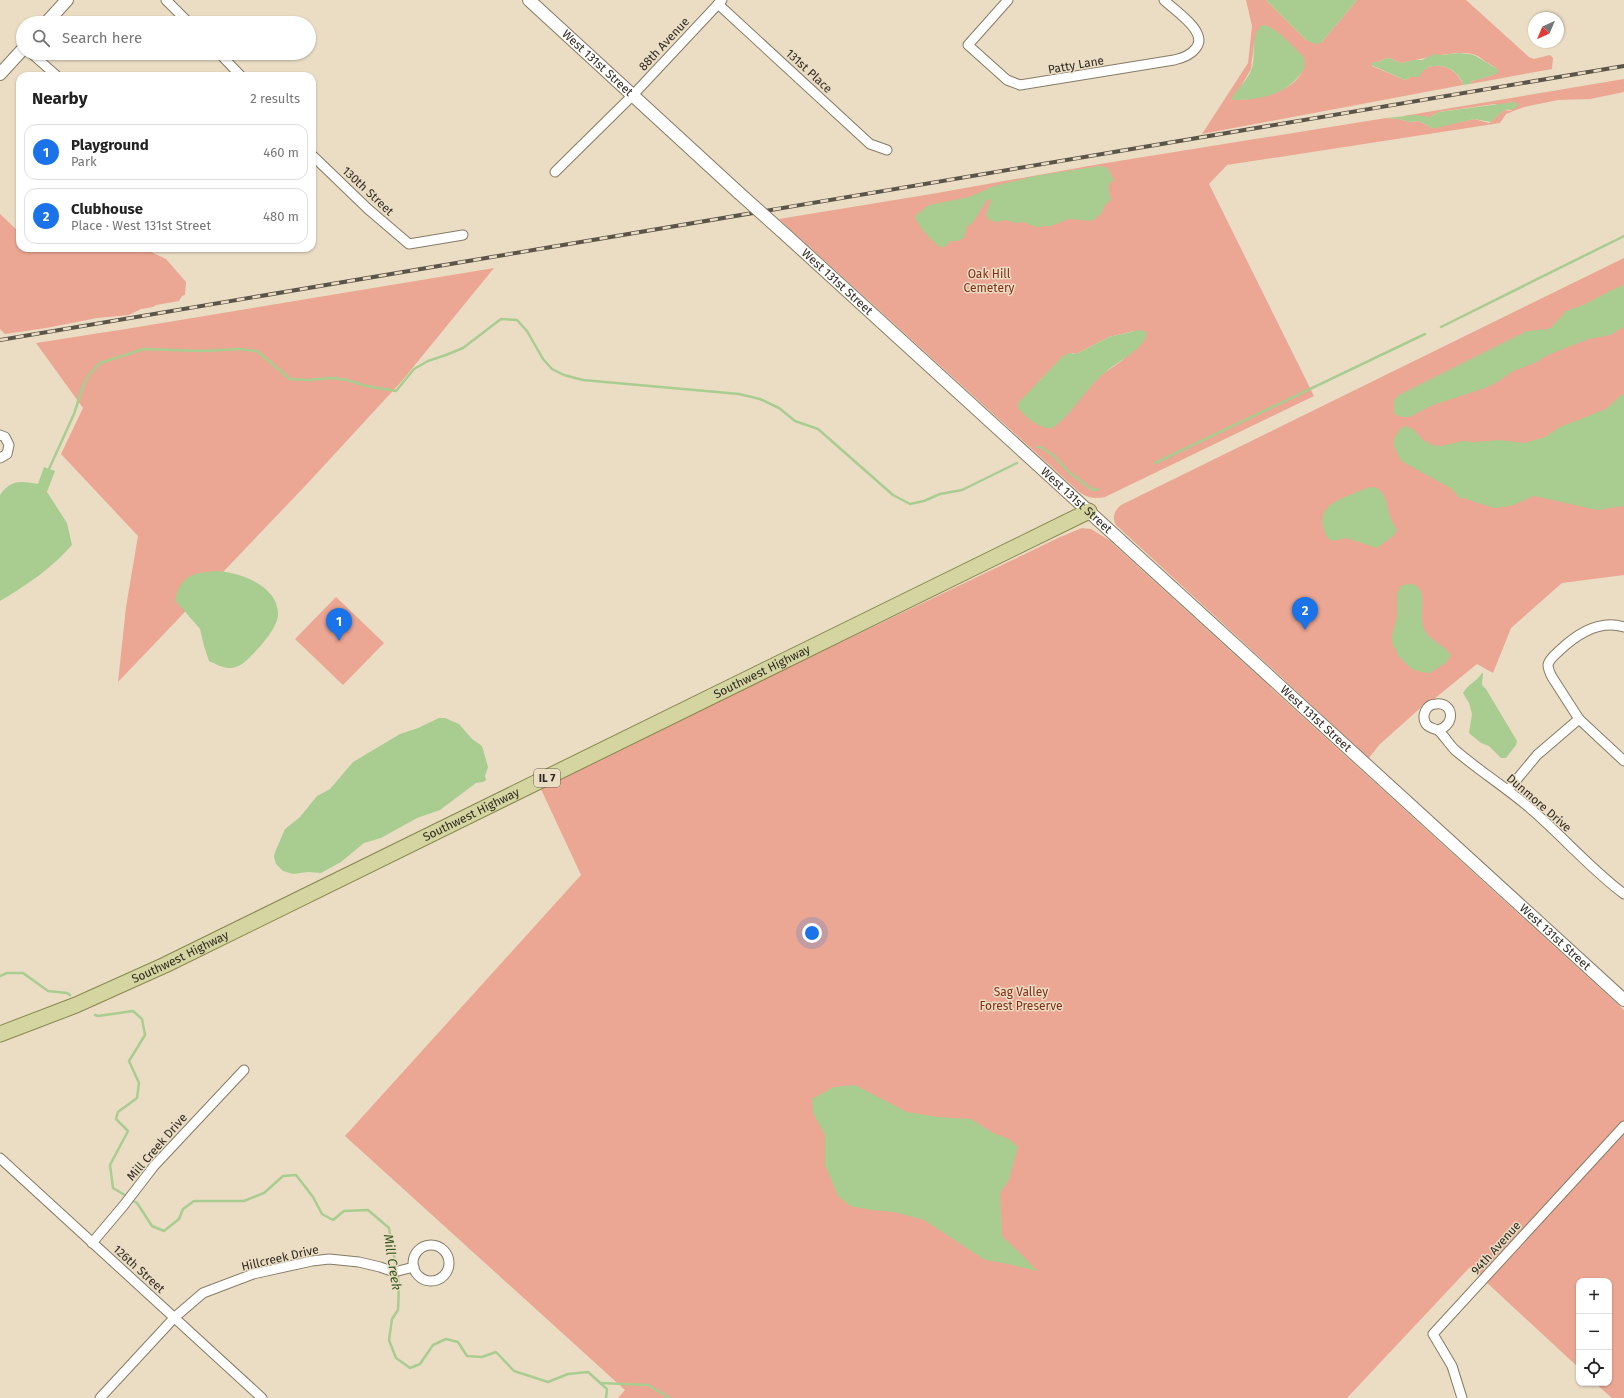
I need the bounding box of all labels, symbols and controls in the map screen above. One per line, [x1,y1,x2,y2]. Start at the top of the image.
north arrow [1528,12,1564,48]
street label: 88th Avenue [636,15,692,73]
search box [16,16,316,60]
icon: search [30,27,52,49]
street label: West 131st Street [559,27,636,99]
text: Search here [62,29,142,47]
street label: 131st Place [783,46,835,96]
street label: Patty Lane [1047,53,1105,77]
text: Nearby [32,88,87,109]
text: 2 results [250,91,300,106]
text: Playground [71,136,149,154]
text: 1 [43,145,49,160]
text: 460 m [263,145,299,160]
text: Park [71,154,97,169]
street label: 130th Street [339,164,397,219]
text: Clubhouse [71,200,143,218]
text: 2 [43,209,49,224]
text: 480 m [263,209,299,224]
text: Place · West 131st Street [71,218,211,233]
street label: West 131st Street [799,246,876,318]
park label: Oak Hill Cemetery [963,267,1015,295]
street label: West 131st Street [1038,464,1115,537]
pin: 2 [1292,597,1318,630]
pin: 1 [326,608,352,641]
street label: Southwest Highway [711,642,813,701]
street label: West 131st Street [1277,683,1355,755]
road number: IL 7 [534,769,560,787]
street label: Dunmore Drive [1504,771,1574,835]
street label: Southwest Highway [421,785,522,844]
street label: West 131st Street [1517,901,1594,974]
your location [802,923,822,943]
street label: Southwest Highway [129,928,231,986]
park label: Sag Valley Forest Preserve [979,985,1063,1013]
street label: Mill Creek Drive [124,1111,190,1183]
street label: 94th Avenue [1468,1218,1524,1278]
water label: Mill Creek [381,1233,404,1291]
street label: 126th Street [110,1242,168,1296]
street label: Hillcreek Drive [240,1242,320,1274]
map controls [1576,1278,1612,1386]
button: + [1576,1278,1612,1314]
button: − [1576,1314,1612,1350]
button: locate [1576,1350,1612,1386]

